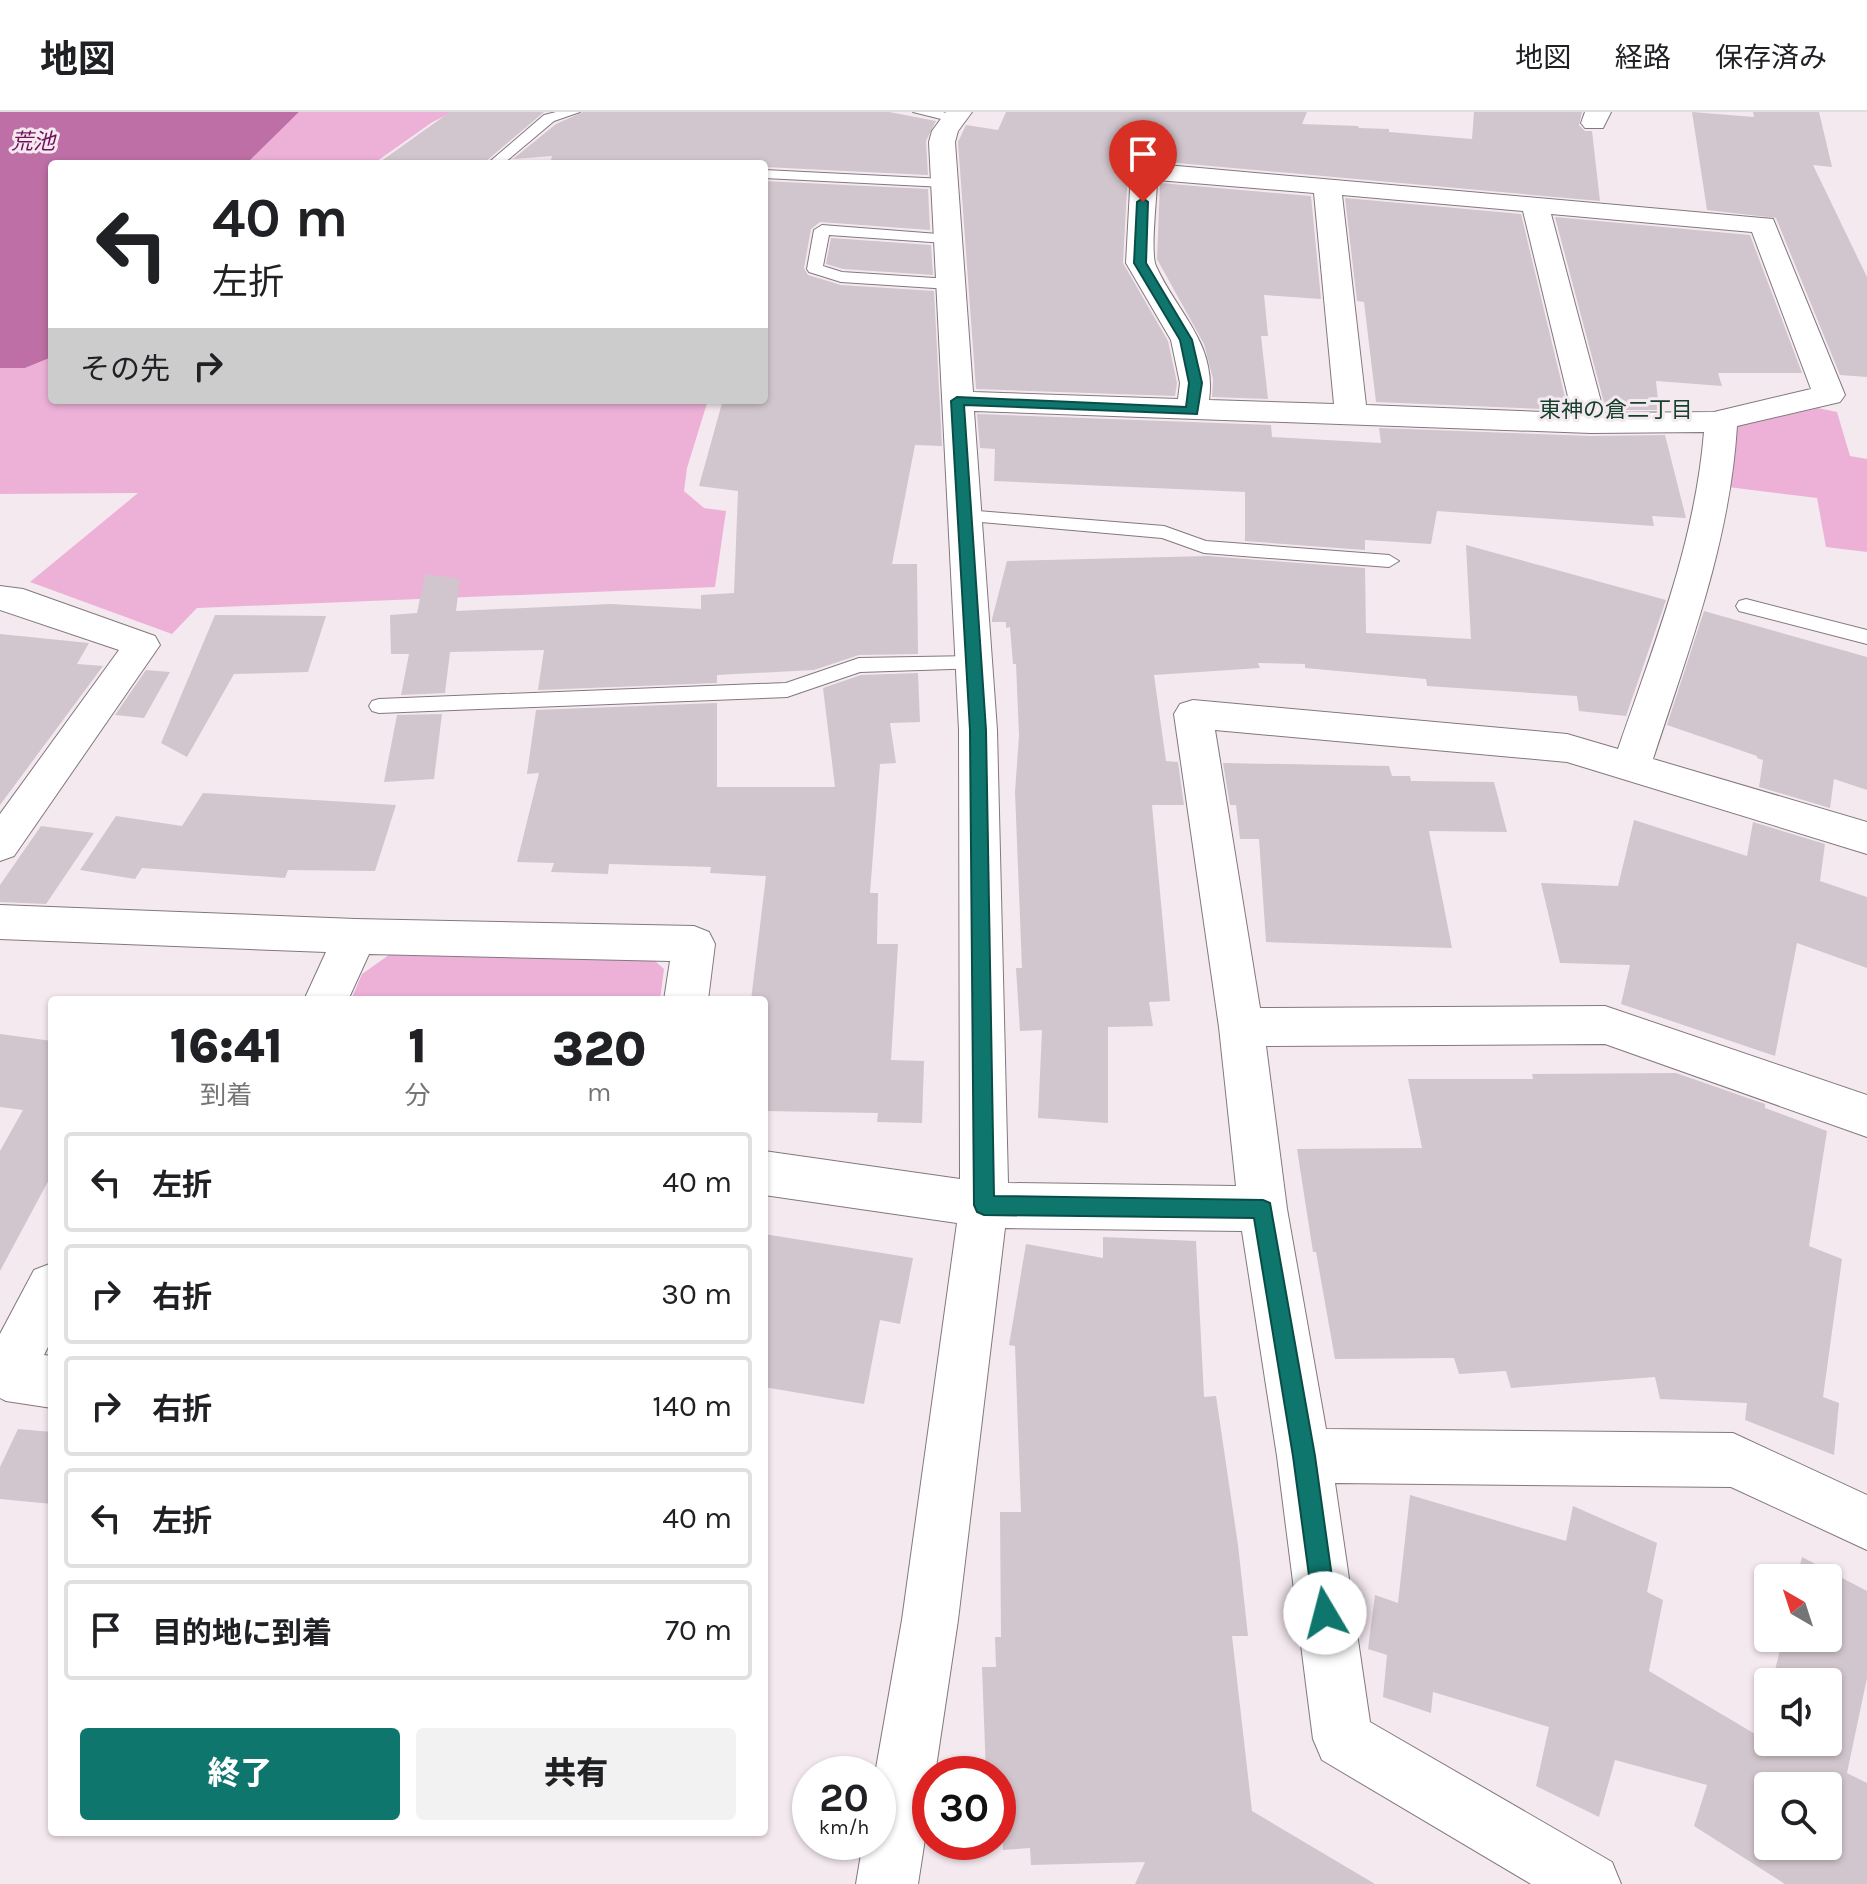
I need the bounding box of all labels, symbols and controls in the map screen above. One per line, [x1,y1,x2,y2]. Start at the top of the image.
text: 地図 [40,37,116,82]
text: 地図 [1515,41,1571,74]
text: 経路 [1615,41,1671,74]
text: 保存済み [1715,41,1827,74]
pin [1109,120,1177,202]
water label: 荒池 [11,129,57,155]
icon: arrive [1121,132,1165,176]
text: 40 m [212,185,348,250]
icon: left [80,192,184,296]
text: 左折 [212,261,284,303]
icon: right [186,344,230,388]
text: その先 [80,351,170,387]
district label: 東神の倉二丁目 [1539,397,1693,423]
text: 16:41 [170,1018,283,1074]
text: 1 [408,1018,427,1074]
text: 320 [552,1021,646,1077]
text: m [587,1077,611,1108]
text: 到着 [200,1080,252,1111]
text: 分 [404,1080,430,1111]
icon: left [84,1160,128,1204]
text: 40 m [662,1164,732,1200]
text: 左折 [152,1167,212,1203]
icon: right [84,1272,128,1316]
text: 30 m [661,1276,732,1312]
text: 右折 [152,1279,212,1315]
icon: right [84,1384,128,1428]
text: 140 m [652,1388,732,1424]
text: 右折 [152,1391,212,1427]
icon: left [84,1496,128,1540]
text: 40 m [662,1500,732,1536]
text: 左折 [152,1503,212,1539]
north arrow [1754,1564,1842,1652]
map controls [1754,1564,1842,1860]
position arrow [1283,1571,1367,1655]
icon: arrive [84,1608,128,1652]
text: 70 m [665,1612,732,1648]
text: 目的地に到着 [152,1615,332,1651]
button: sound [1754,1668,1842,1756]
button: 終了 [80,1728,400,1820]
button: 共有 [416,1728,736,1820]
speed limit sign: 30 [912,1756,1016,1860]
button: search [1754,1772,1842,1860]
text: 20 [819,1774,869,1821]
text: km/h [819,1816,869,1839]

